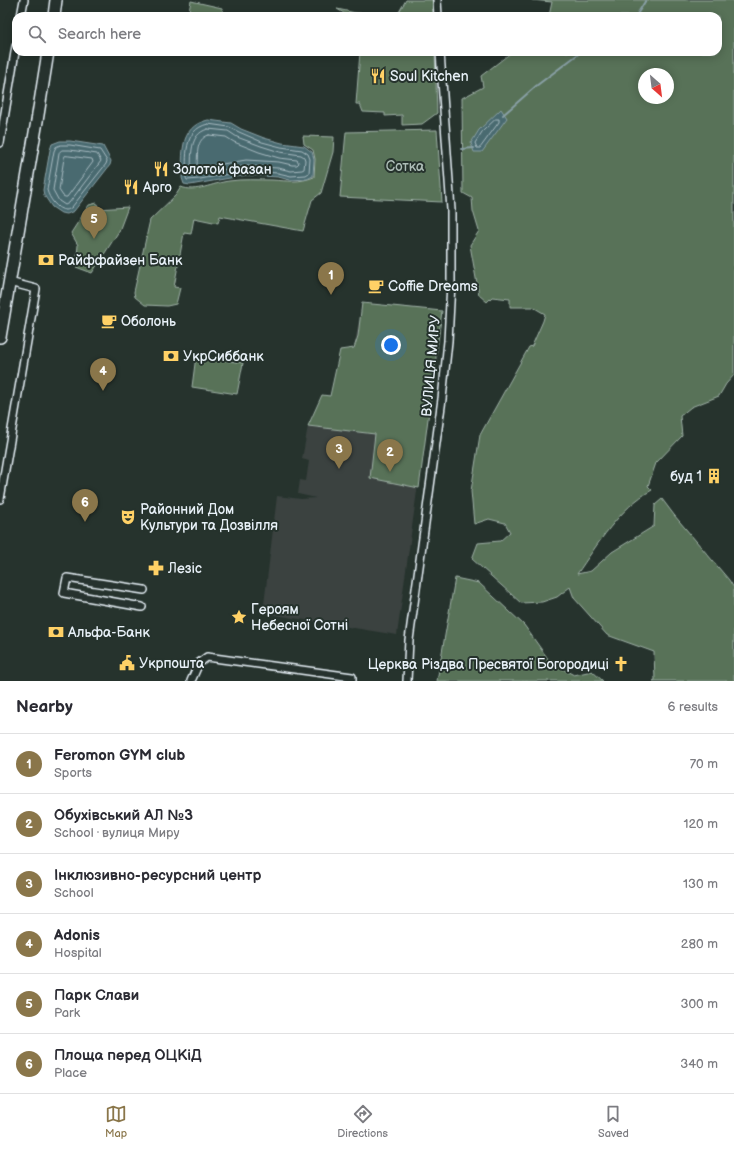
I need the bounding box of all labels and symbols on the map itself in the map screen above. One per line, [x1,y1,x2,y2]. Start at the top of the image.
restaurant icon: Soul Kitchen [369,67,387,85]
place label: Soul Kitchen [390,68,469,85]
north arrow [638,68,674,104]
park label: Сотка [386,158,425,175]
restaurant icon: Золотой фазан [152,160,170,178]
place label: Золотой фазан [173,161,272,178]
restaurant icon: Арго [122,178,140,196]
place label: Арго [142,179,172,196]
pin: 5 [81,206,107,239]
bank icon: Райффайзен Банк [37,251,55,269]
place label: Райффайзен Банк [58,252,183,269]
pin: 1 [318,262,344,295]
cafe icon: Coffie Dreams [367,277,385,295]
place label: Coffie Dreams [388,278,478,295]
cafe icon: Оболонь [100,312,118,330]
place label: Оболонь [121,313,176,330]
street label: ВУЛИЦЯ МИРУ [418,315,444,417]
your location [381,335,401,355]
bank icon: УкрСиббанк [162,347,180,365]
place label: УкрСиббанк [183,348,264,365]
pin: 4 [90,358,116,391]
pin: 3 [326,436,352,469]
pin: 2 [377,439,403,472]
building icon: буд 1 [705,467,723,485]
place label: буд 1 [670,468,702,485]
pin: 6 [72,489,98,522]
place label: Районний Дом Культури та Дозвілля [140,501,278,534]
theatre icon: Районний Дом Культури та Дозвілля [119,508,137,526]
pharmacy icon: Лезіс [147,559,165,577]
place label: Лезіс [167,560,202,577]
place label: Героям Небесної Сотні [251,601,348,634]
place icon: Героям Небесної Сотні [230,608,248,626]
bank icon: Альфа-Банк [47,623,65,641]
place label: Альфа-Банк [67,624,150,641]
public building icon: Укрпошта [118,654,136,672]
place label: Укрпошта [139,655,205,672]
church icon: Церква Різдва Пресвятої Богородиці [612,655,630,673]
place label: Церква Різдва Пресвятої Богородиці [368,656,609,673]

